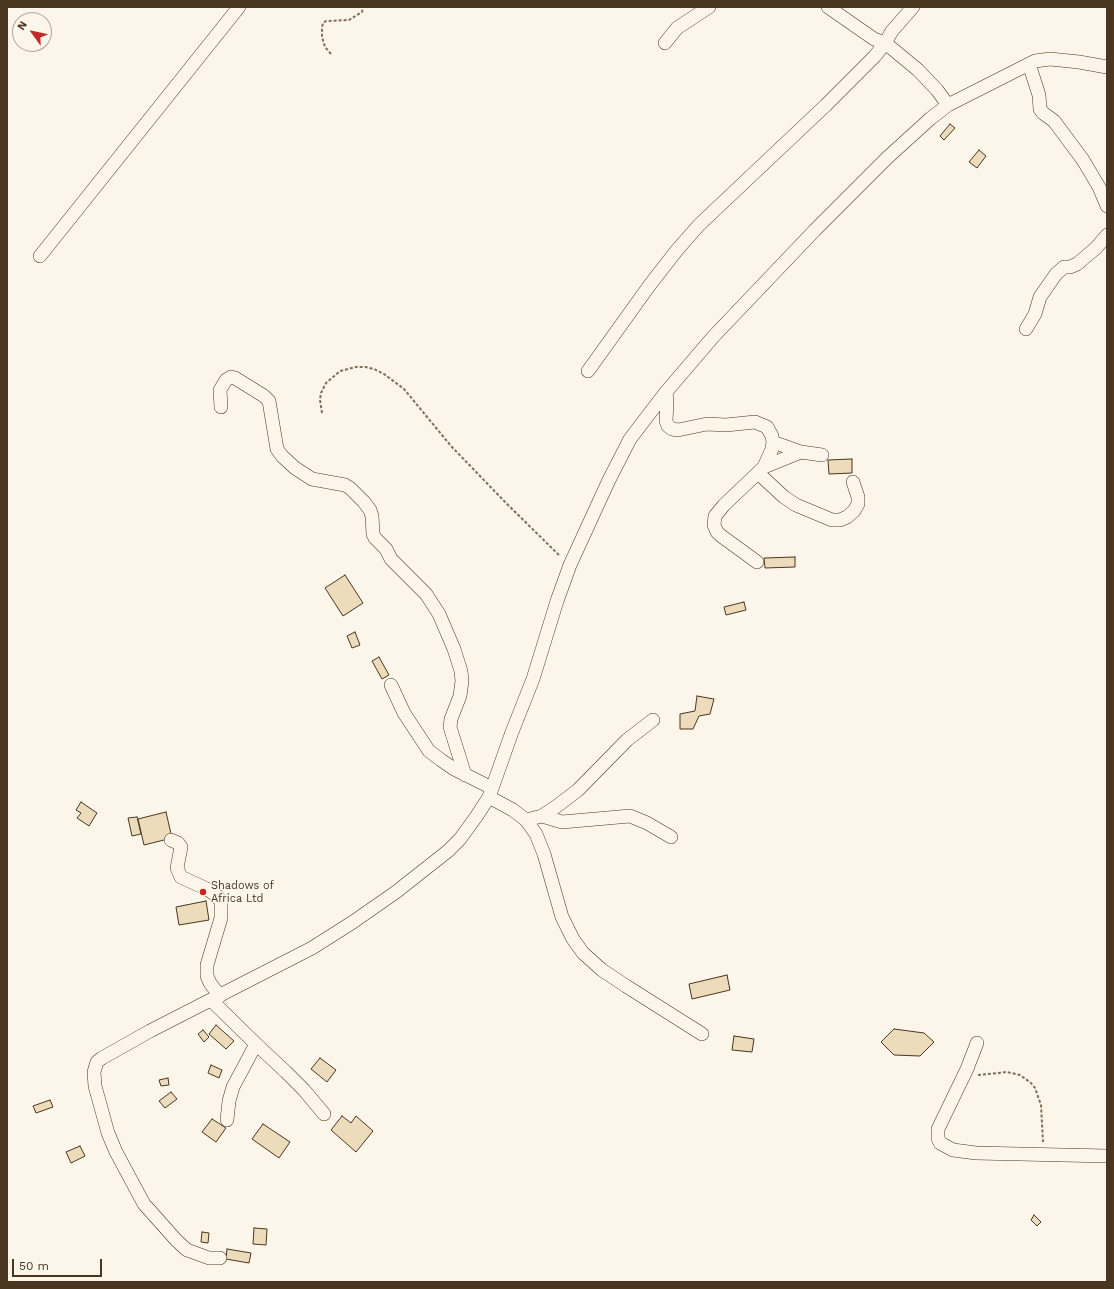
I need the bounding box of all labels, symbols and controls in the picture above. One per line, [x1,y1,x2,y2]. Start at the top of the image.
north arrow [12,12,52,52]
text: N [15,19,30,33]
place label: Shadows of Africa Ltd [211,879,274,905]
marker: Shadows of Africa Ltd [198,887,208,897]
scale bar [14,1251,104,1277]
text: 50 m [19,1259,49,1273]

